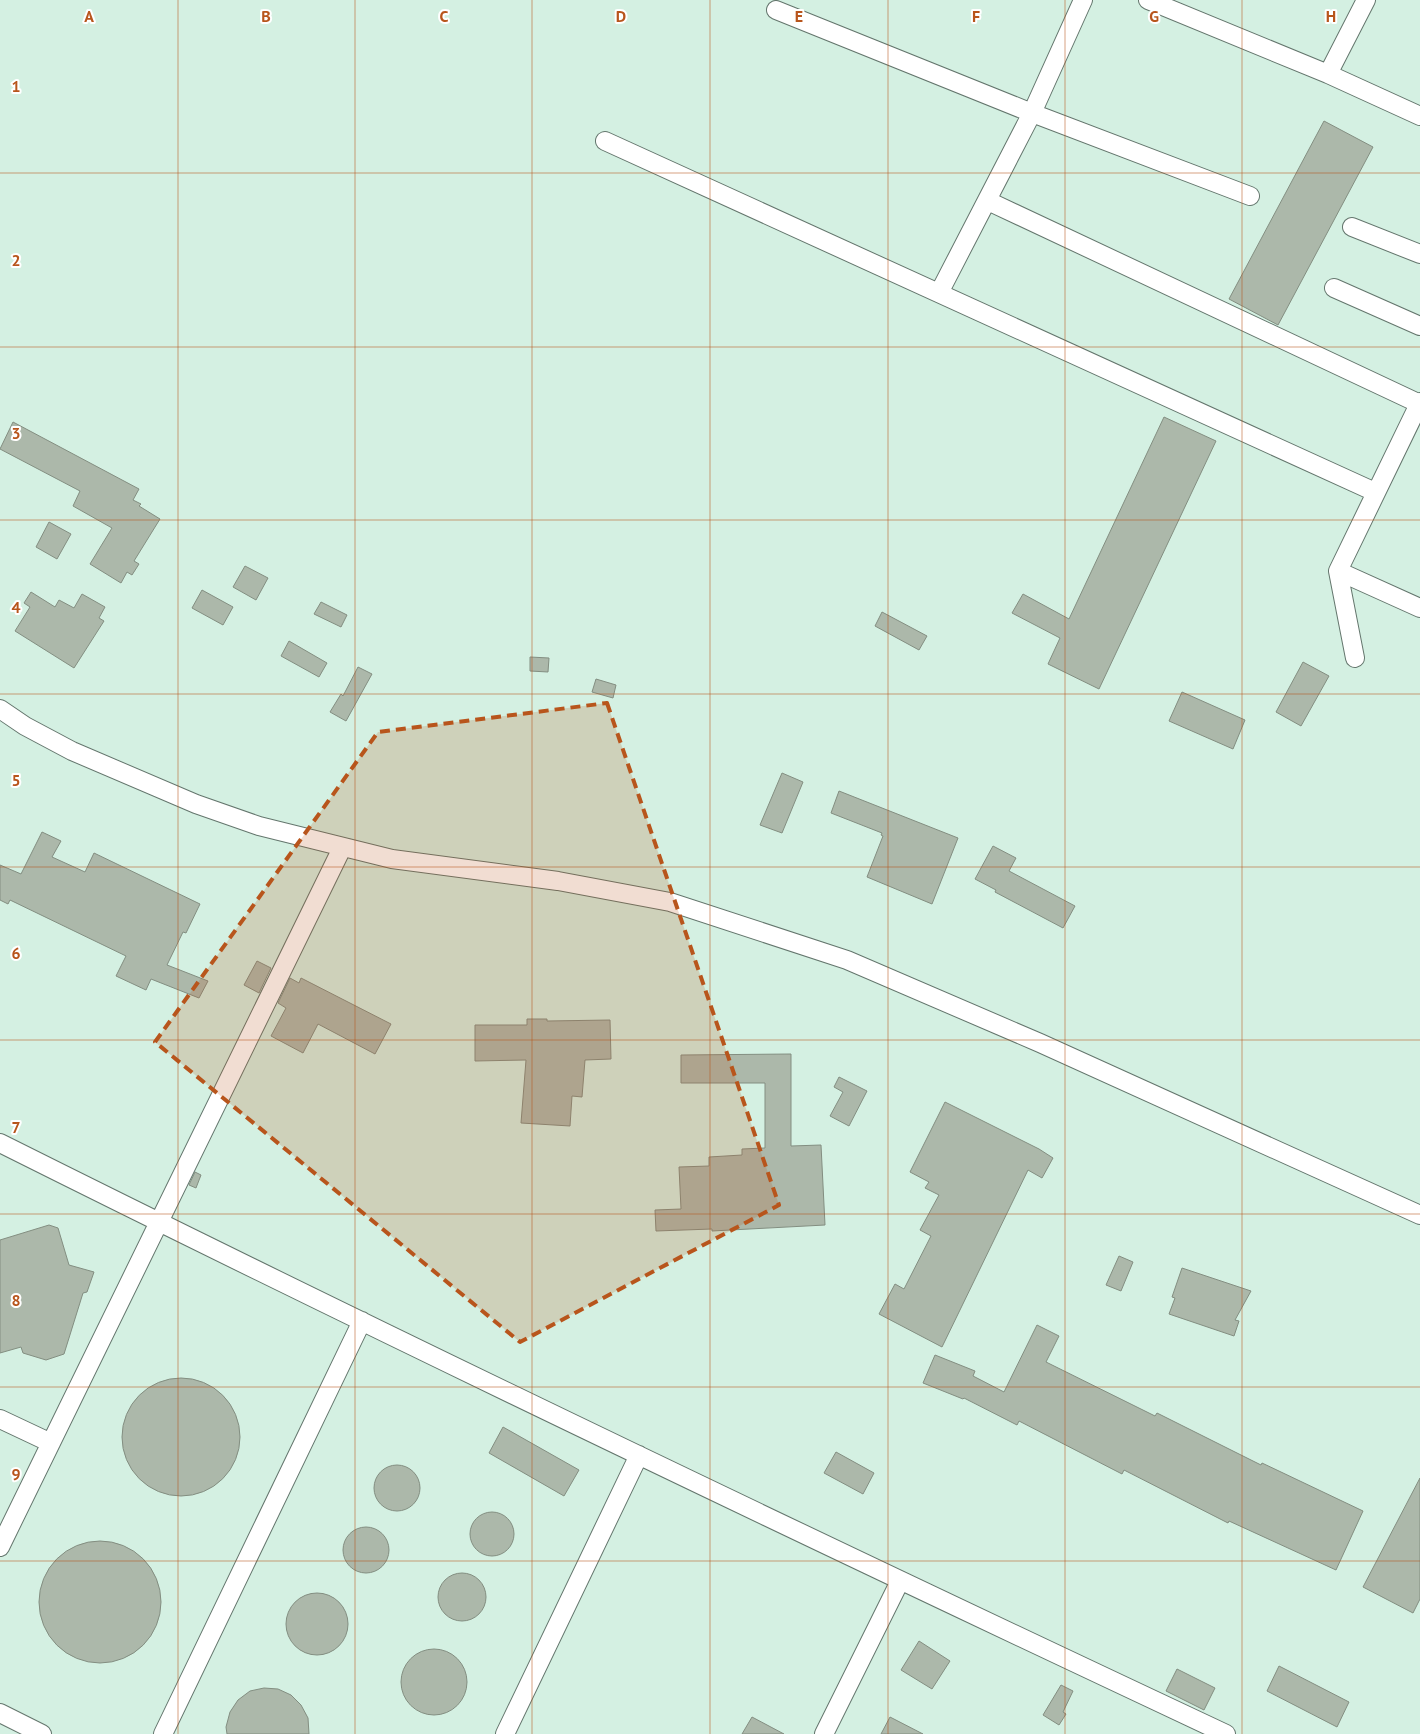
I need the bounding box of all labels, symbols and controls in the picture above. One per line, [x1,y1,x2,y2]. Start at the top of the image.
text: A [84,6,94,26]
text: B [261,6,271,26]
text: C [440,6,449,26]
text: D [616,6,626,26]
text: E [795,6,803,26]
text: F [972,6,980,26]
text: G [1149,6,1159,26]
text: H [1326,6,1336,26]
text: 1 [11,76,21,96]
text: 2 [11,250,21,270]
text: 3 [11,423,21,443]
text: 4 [11,597,21,617]
text: 5 [11,770,21,790]
text: 6 [11,943,21,963]
text: 7 [11,1117,21,1137]
text: 8 [11,1290,21,1310]
text: 9 [11,1464,21,1484]

